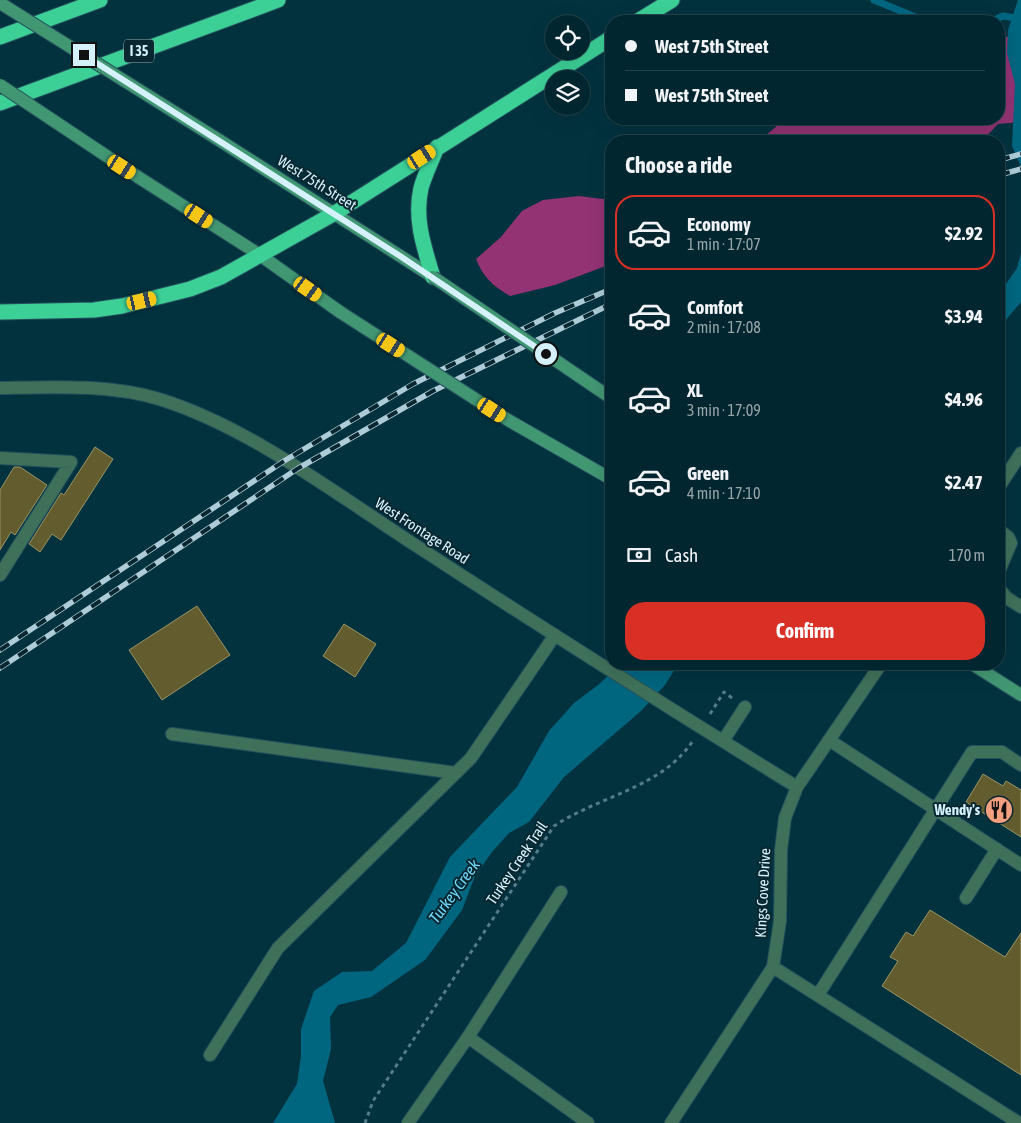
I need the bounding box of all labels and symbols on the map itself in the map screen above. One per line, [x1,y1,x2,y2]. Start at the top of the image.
road number: I 35 [124,40,154,62]
route end [73,44,95,66]
car [405,143,438,171]
street label: West 75th Street [275,152,360,214]
car [105,153,138,181]
car [182,202,215,230]
car [291,274,324,304]
car [125,290,158,312]
car [374,331,407,359]
route start [535,343,557,365]
car [475,396,508,424]
street label: West Frontage Road [372,494,472,567]
restaurant icon: Wendy's [984,795,1014,825]
place label: Wendy's [933,801,981,818]
street label: Turkey Creek Trail [483,818,551,907]
street label: Kings Cove Drive [752,848,773,938]
water label: Turkey Creek [425,855,484,927]

